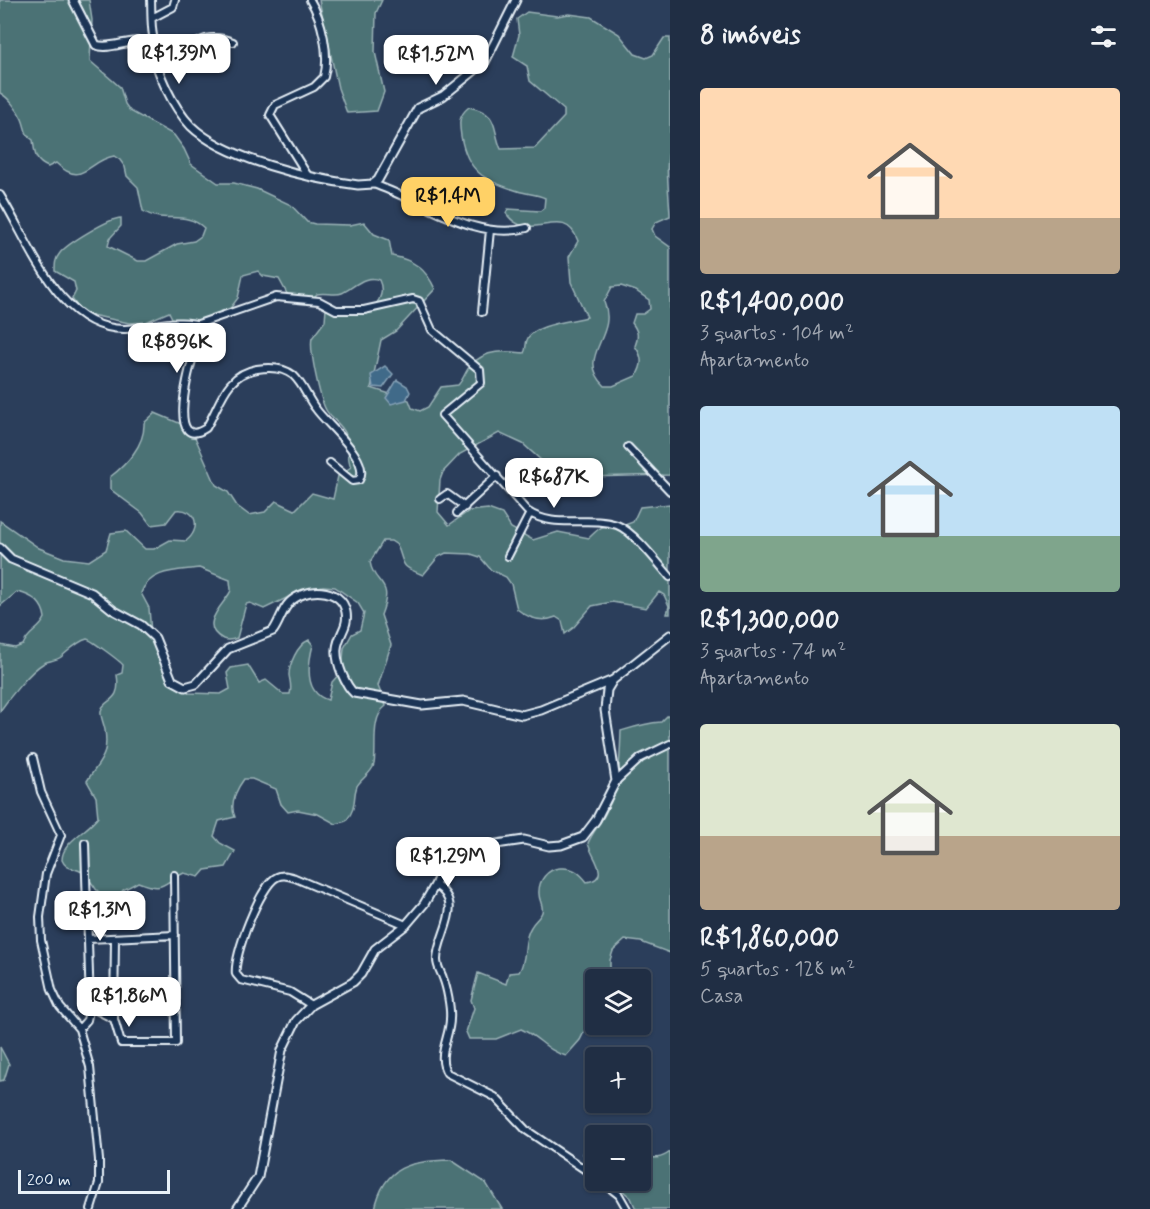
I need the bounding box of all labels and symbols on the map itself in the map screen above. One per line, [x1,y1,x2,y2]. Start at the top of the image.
pin: R$1.39M [124,34,234,85]
pin: R$1.52M [381,35,491,86]
pin: R$1.4M [399,177,497,228]
pin: R$896K [128,323,226,374]
pin: R$687K [505,458,603,509]
pin: R$1.29M [393,837,503,888]
pin: R$1.3M [51,891,149,942]
pin: R$1.86M [74,977,184,1028]
scale bar [18,1167,170,1194]

